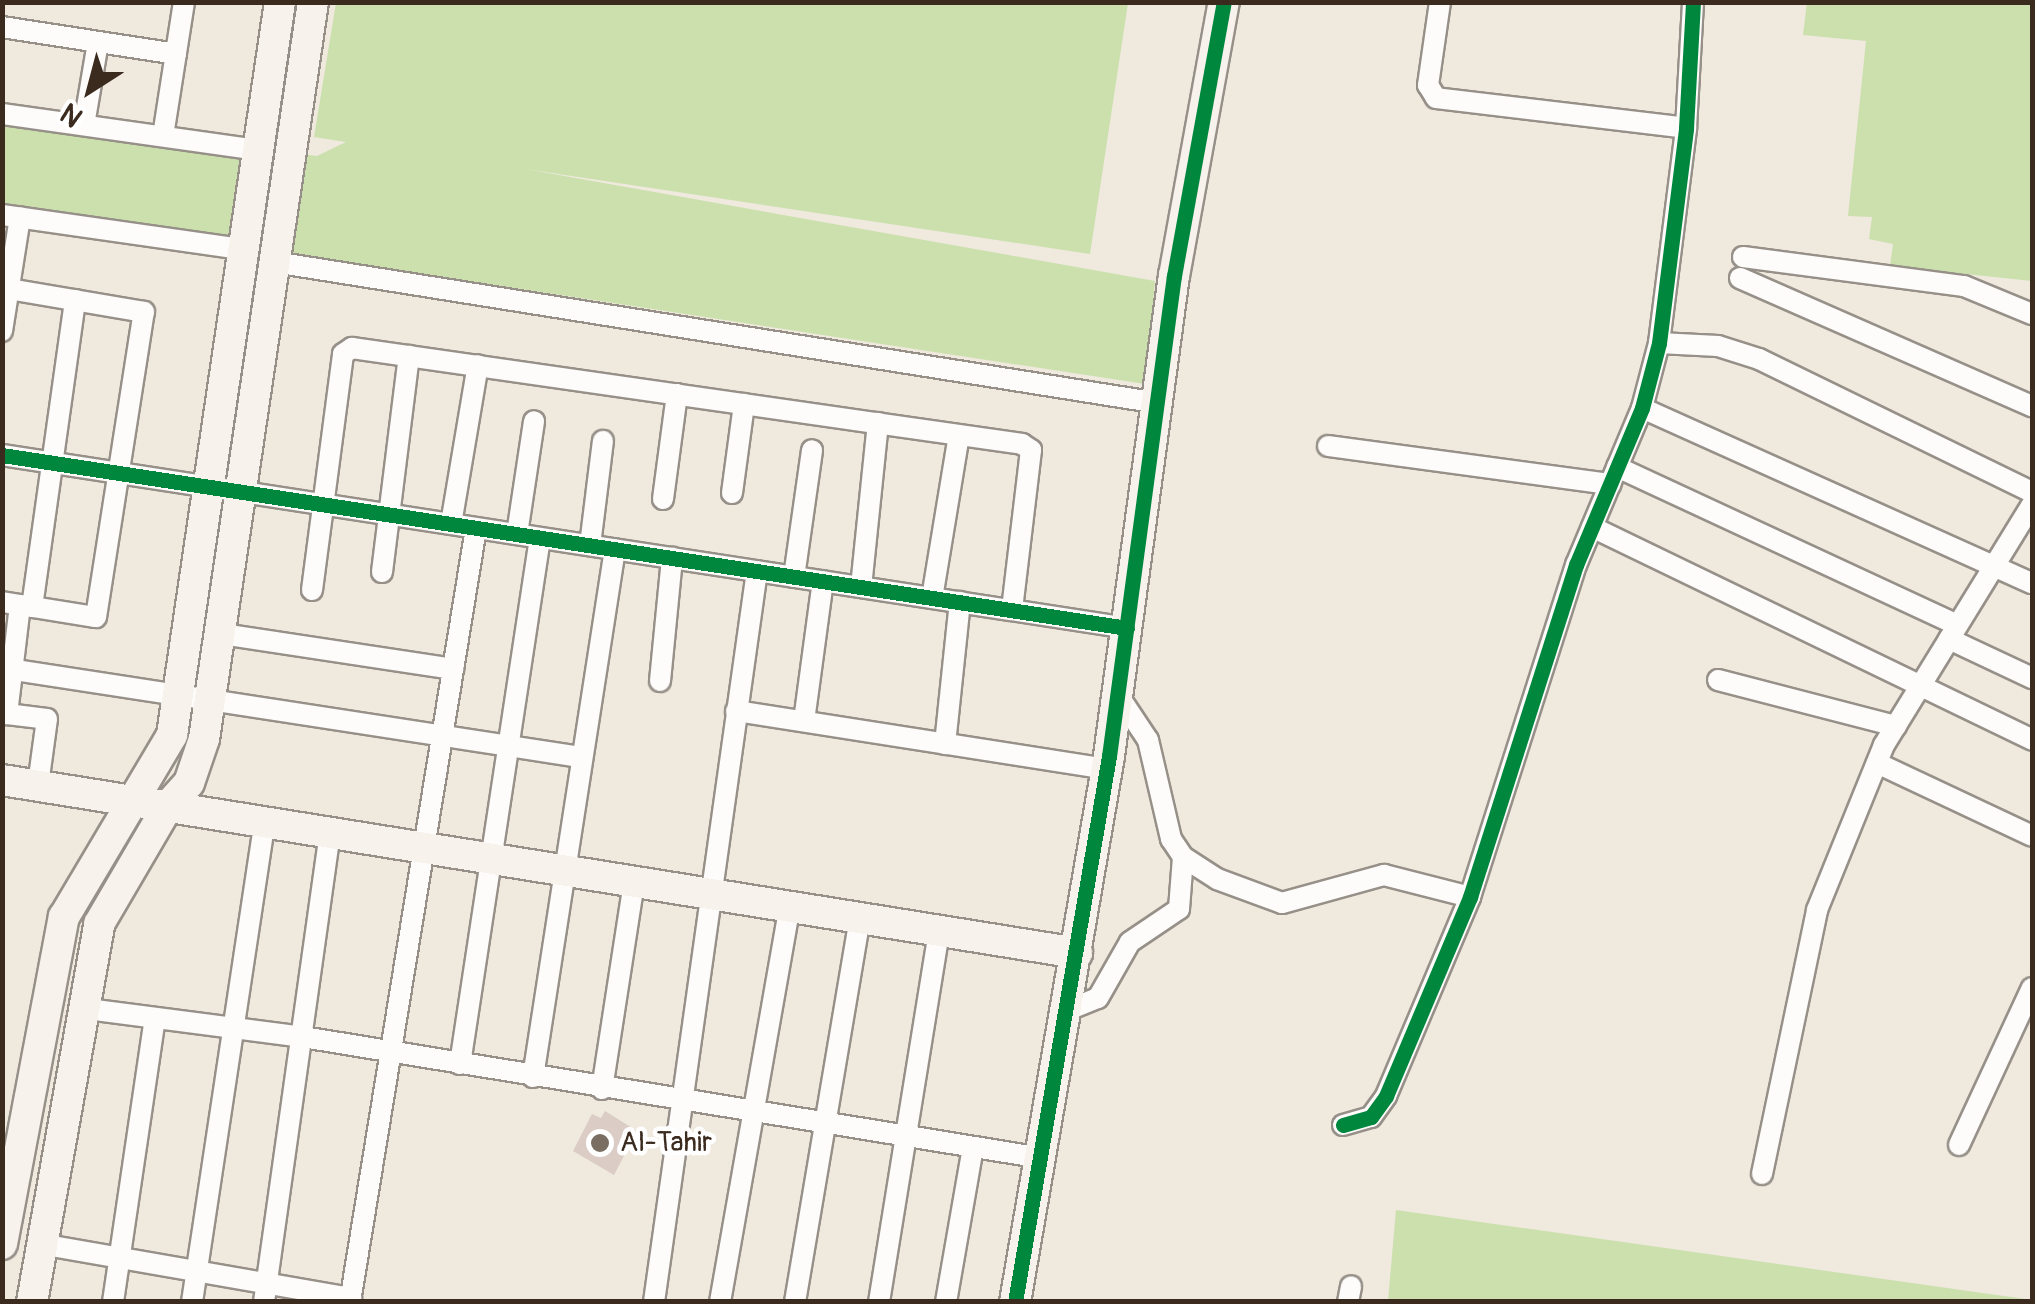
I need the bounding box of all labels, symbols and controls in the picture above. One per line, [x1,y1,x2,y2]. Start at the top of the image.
north arrow [40,40,140,140]
text: N [54,95,90,134]
place label: Al-Tahir [620,1126,712,1160]
marker: Al-Tahir [589,1132,611,1154]

